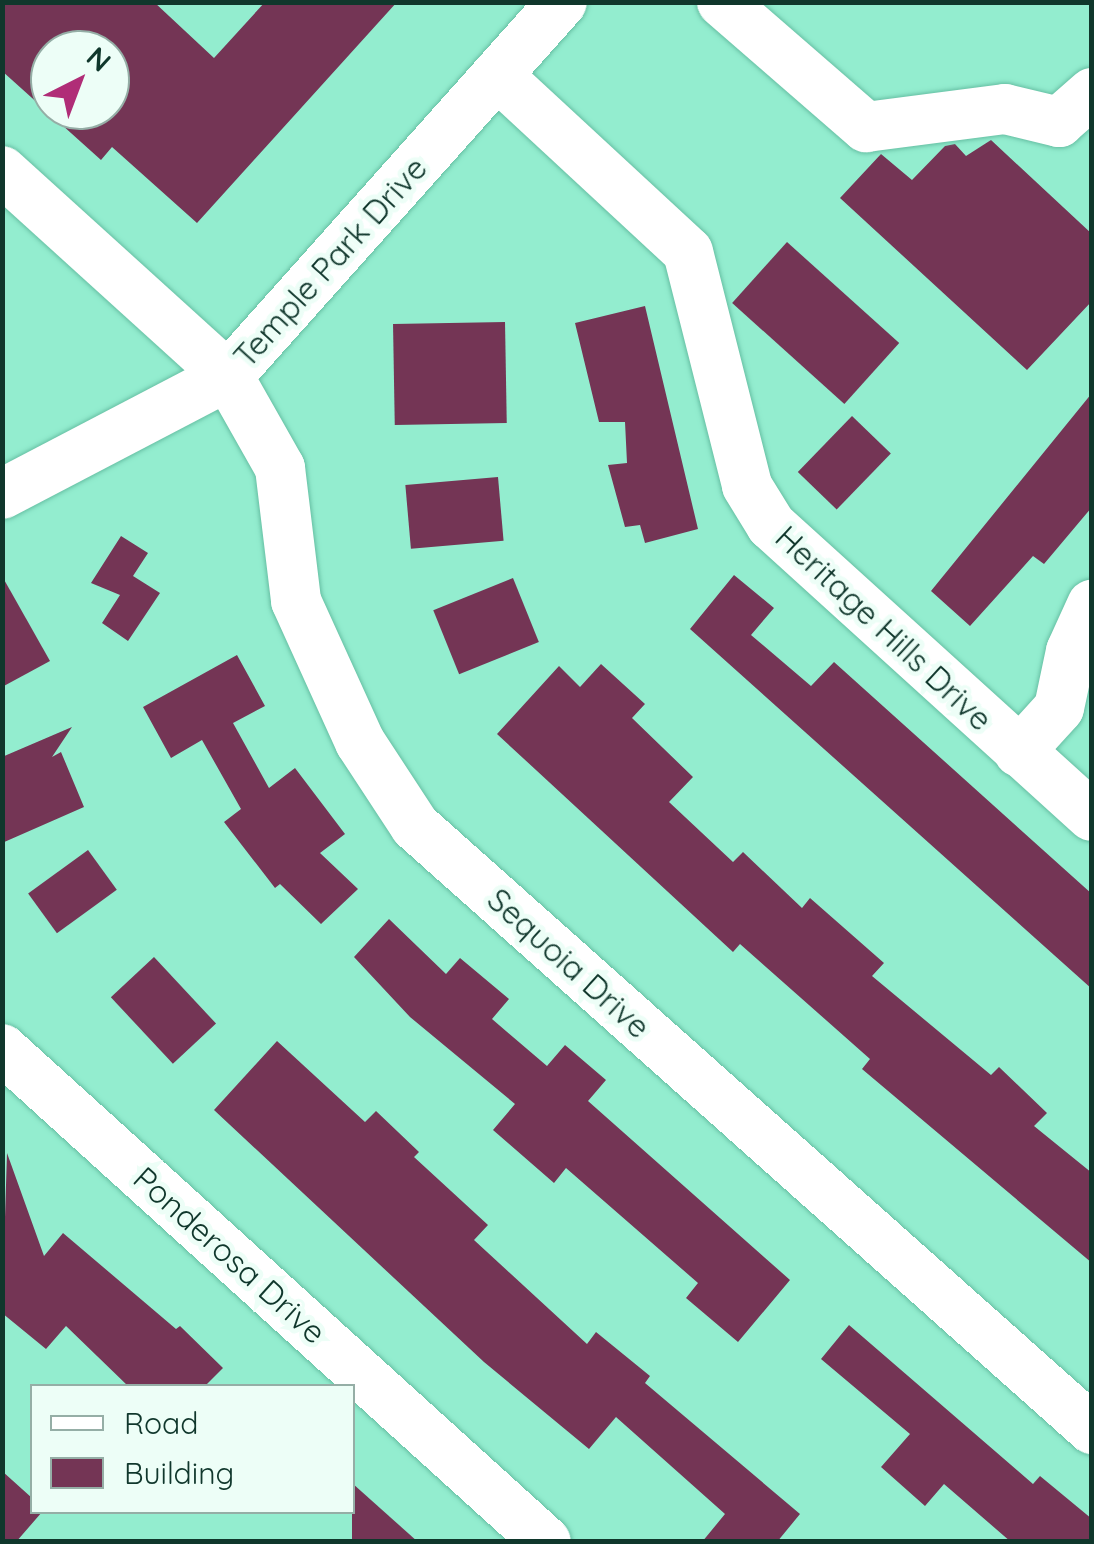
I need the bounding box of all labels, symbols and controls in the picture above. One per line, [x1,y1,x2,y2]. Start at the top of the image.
north arrow [30,30,130,130]
text: N [80,39,118,79]
street label: Temple Park Drive [226,149,434,375]
street label: Heritage Hills Drive [768,518,1000,738]
street label: Sequoia Drive [480,880,658,1046]
street label: Ponderosa Drive [126,1159,334,1351]
legend [30,1384,355,1514]
text: Road [124,1404,198,1442]
text: Building [124,1454,234,1492]

